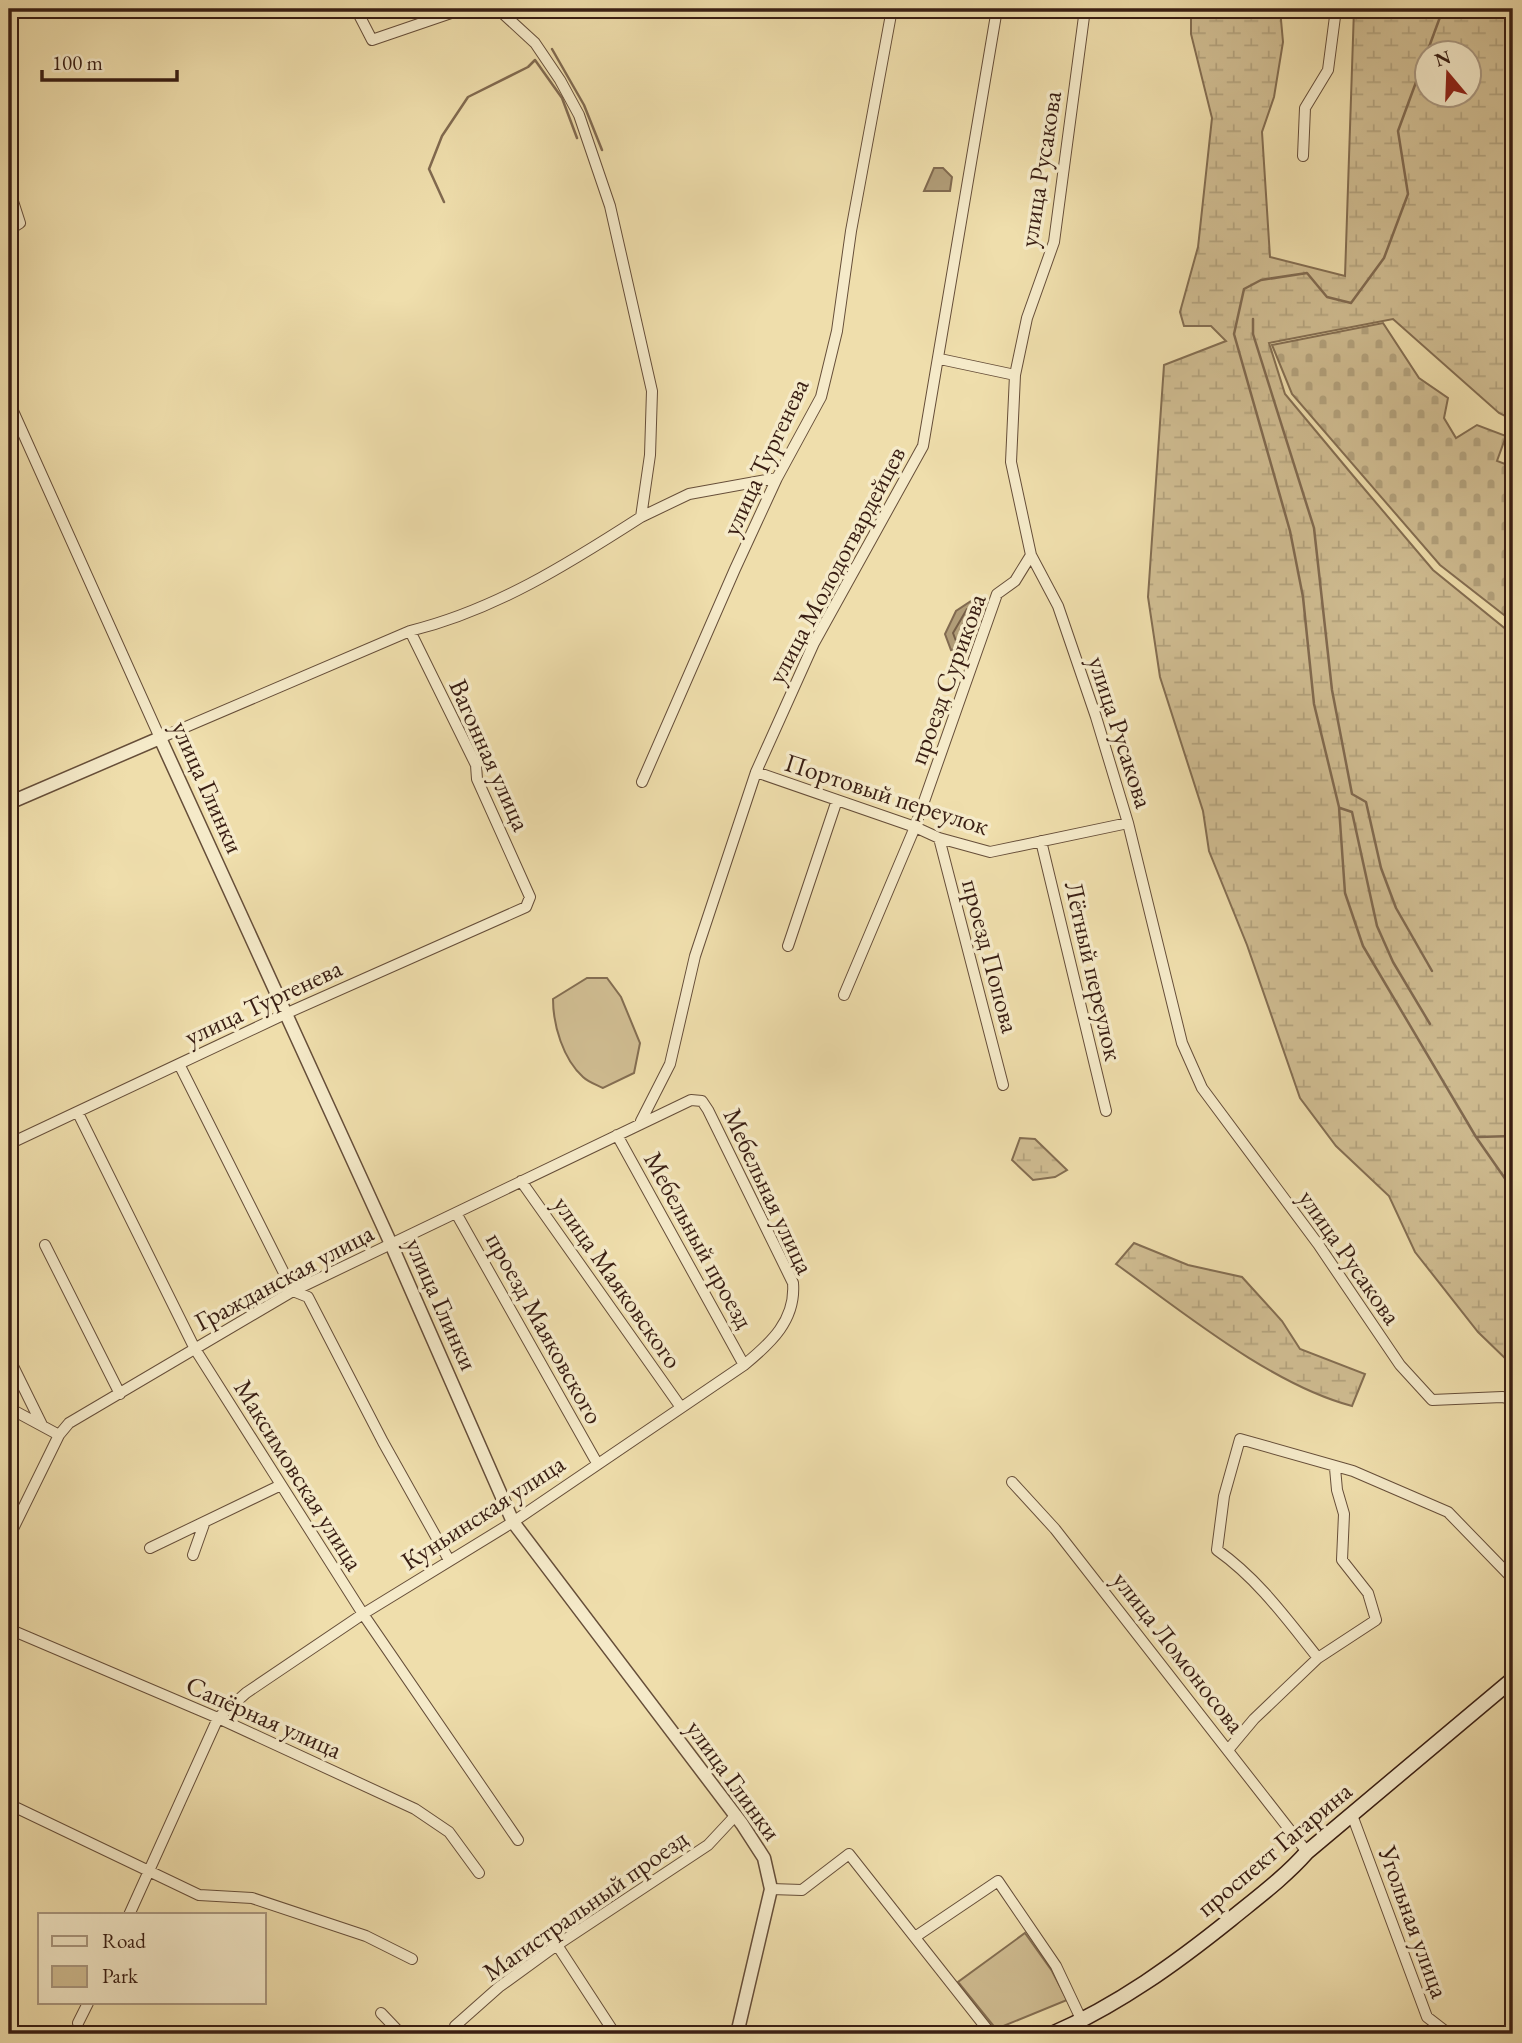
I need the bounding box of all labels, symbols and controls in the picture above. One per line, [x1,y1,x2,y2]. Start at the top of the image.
scale bar [42,38,177,82]
north arrow [1414,38,1484,108]
text: N [1431,44,1455,73]
text: 100 m [52,49,103,76]
street label: улица Русакова [1011,88,1069,250]
street label: улица Тургенева [714,372,817,541]
street label: улица Молодогвардейцев [759,440,913,690]
street label: проезд Сурикова [900,588,994,769]
street label: улица Русакова [1080,652,1162,813]
street label: Вагонная улица [441,674,539,837]
street label: улица Глинки [164,715,252,859]
street label: Портовый переулок [781,745,994,843]
street label: проезд Попова [954,875,1028,1037]
street label: Лётный переулок [1057,878,1131,1065]
street label: улица Тургенева [179,950,348,1053]
street label: Мебельная улица [716,1102,823,1280]
street label: Мебельный проезд [636,1145,762,1335]
street label: улица Русакова [1291,1183,1410,1332]
street label: улица Маяковского [546,1189,690,1375]
street label: Гражданская улица [189,1215,380,1338]
street label: проезд Маяковского [478,1226,612,1430]
street label: улица Глинки [398,1232,486,1376]
street label: Максимовская улица [226,1373,372,1578]
street label: Куньинская улица [395,1446,572,1578]
street label: улица Ломоносова [1105,1564,1253,1741]
street label: Сапёрная улица [181,1668,348,1767]
street label: улица Глинки [679,1713,790,1848]
street label: проспект Гагарина [1189,1774,1359,1924]
street label: Магистральный проезд [476,1821,694,1989]
street label: Угольная улица [1370,1840,1458,2003]
legend [38,1913,266,2004]
text: Road [102,1927,146,1954]
text: Park [102,1962,139,1989]

